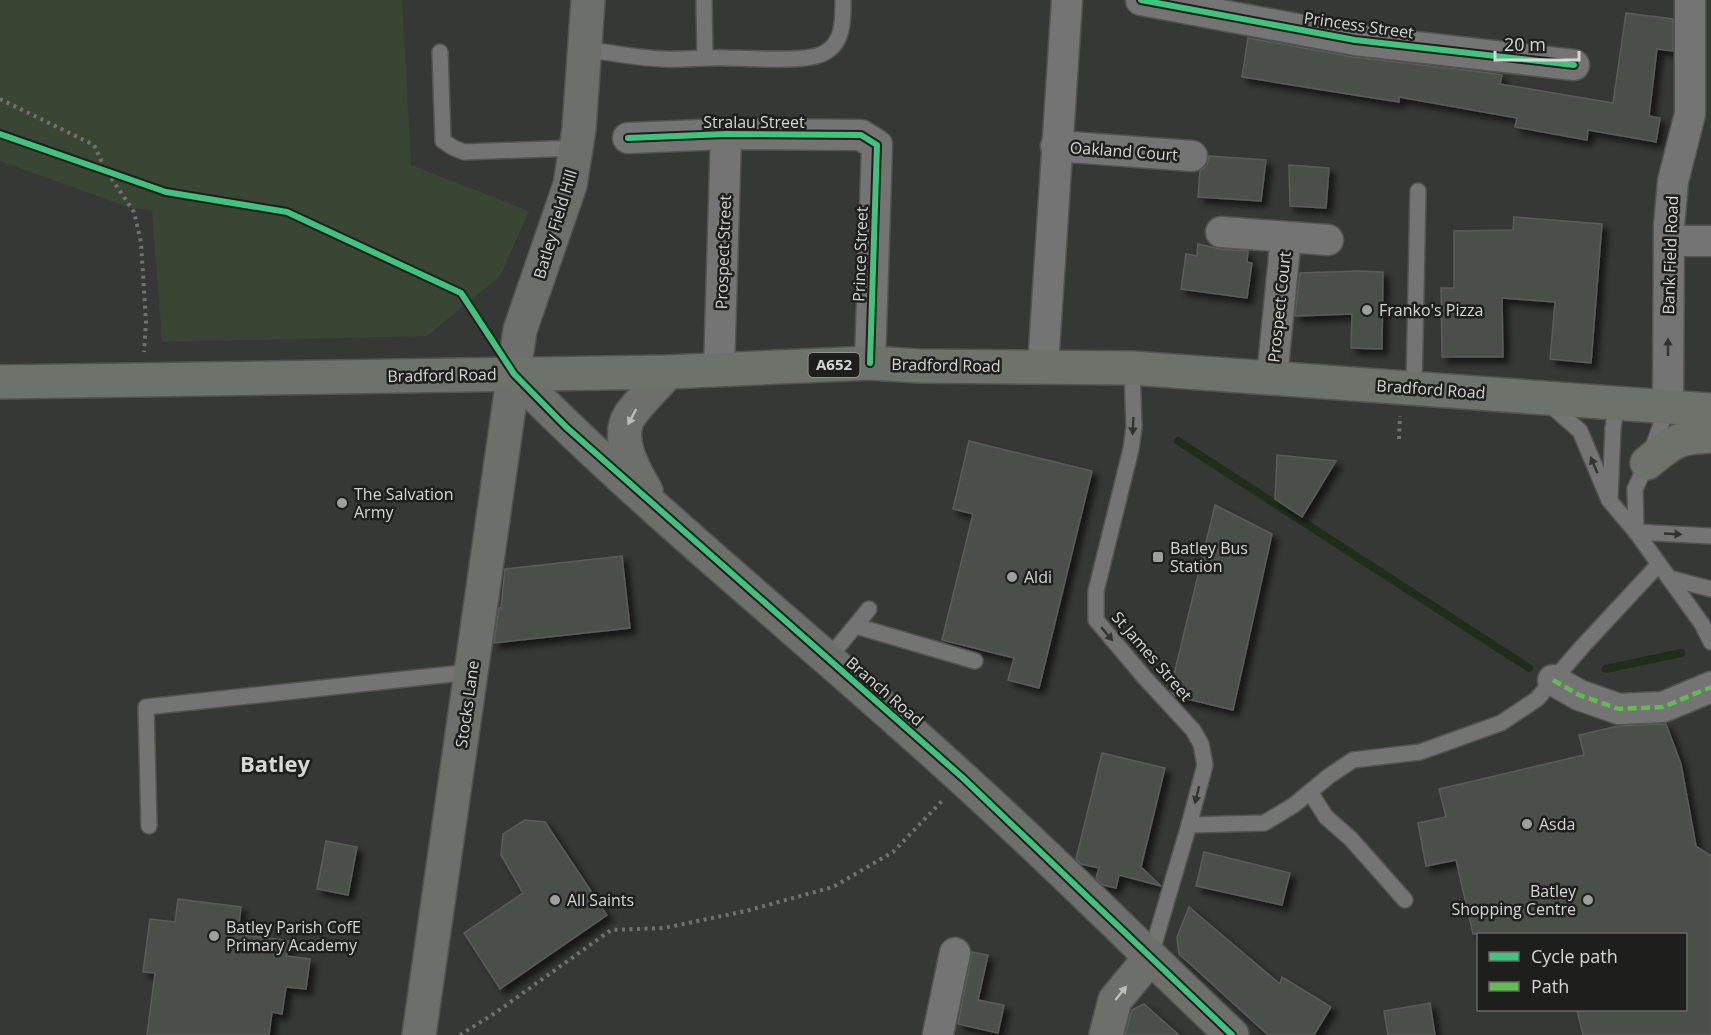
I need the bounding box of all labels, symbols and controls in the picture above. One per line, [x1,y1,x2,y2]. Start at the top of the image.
street label: Princess Street [1303,6,1416,44]
scale bar [1495,24,1579,62]
text: 20 m [1504,32,1546,56]
street label: Stralau Street [703,111,805,133]
street label: Oakland Court [1069,136,1179,166]
street label: Batley Field Hill [528,167,582,281]
street label: Prospect Street [710,194,736,310]
street label: Bank Field Road [1657,195,1683,315]
street label: Prince Street [847,206,873,302]
street label: Prospect Court [1262,250,1296,364]
place label: Franko's Pizza [1379,299,1483,321]
marker: Franko's Pizza [1360,303,1374,317]
one-way arrow [1663,337,1673,356]
road number: A652 [808,353,860,377]
street label: Bradford Road [891,353,1001,377]
street label: Bradford Road [387,363,497,387]
street label: Bradford Road [1376,374,1486,404]
one-way arrow [627,409,637,426]
one-way arrow [1129,417,1138,436]
one-way arrow [1589,456,1599,474]
place label: The Salvation Army [354,483,454,523]
marker: The Salvation Army [335,496,349,510]
one-way arrow [1664,530,1683,539]
place label: Batley Bus Station [1170,537,1248,577]
marker: Batley Bus Station [1151,550,1165,564]
place label: Aldi [1024,566,1052,588]
marker: Aldi [1005,570,1019,584]
street label: St James Street [1107,606,1197,706]
one-way arrow [1100,626,1113,641]
street label: Branch Road [842,651,928,731]
street label: Stocks Lane [450,659,484,749]
district label: Batley [240,748,310,778]
one-way arrow [1192,786,1201,804]
place label: Asda [1539,813,1575,835]
marker: Asda [1520,817,1534,831]
place label: Batley Shopping Centre [1451,880,1577,920]
place label: All Saints [567,889,634,911]
marker: All Saints [548,893,562,907]
marker: Batley Shopping Centre [1581,893,1595,907]
place label: Batley Parish CofE Primary Academy [226,916,361,956]
marker: Batley Parish CofE Primary Academy [207,929,221,943]
legend [1477,933,1687,1011]
text: Cycle path [1531,944,1618,968]
text: Path [1531,974,1569,998]
one-way arrow [1114,985,1127,1001]

